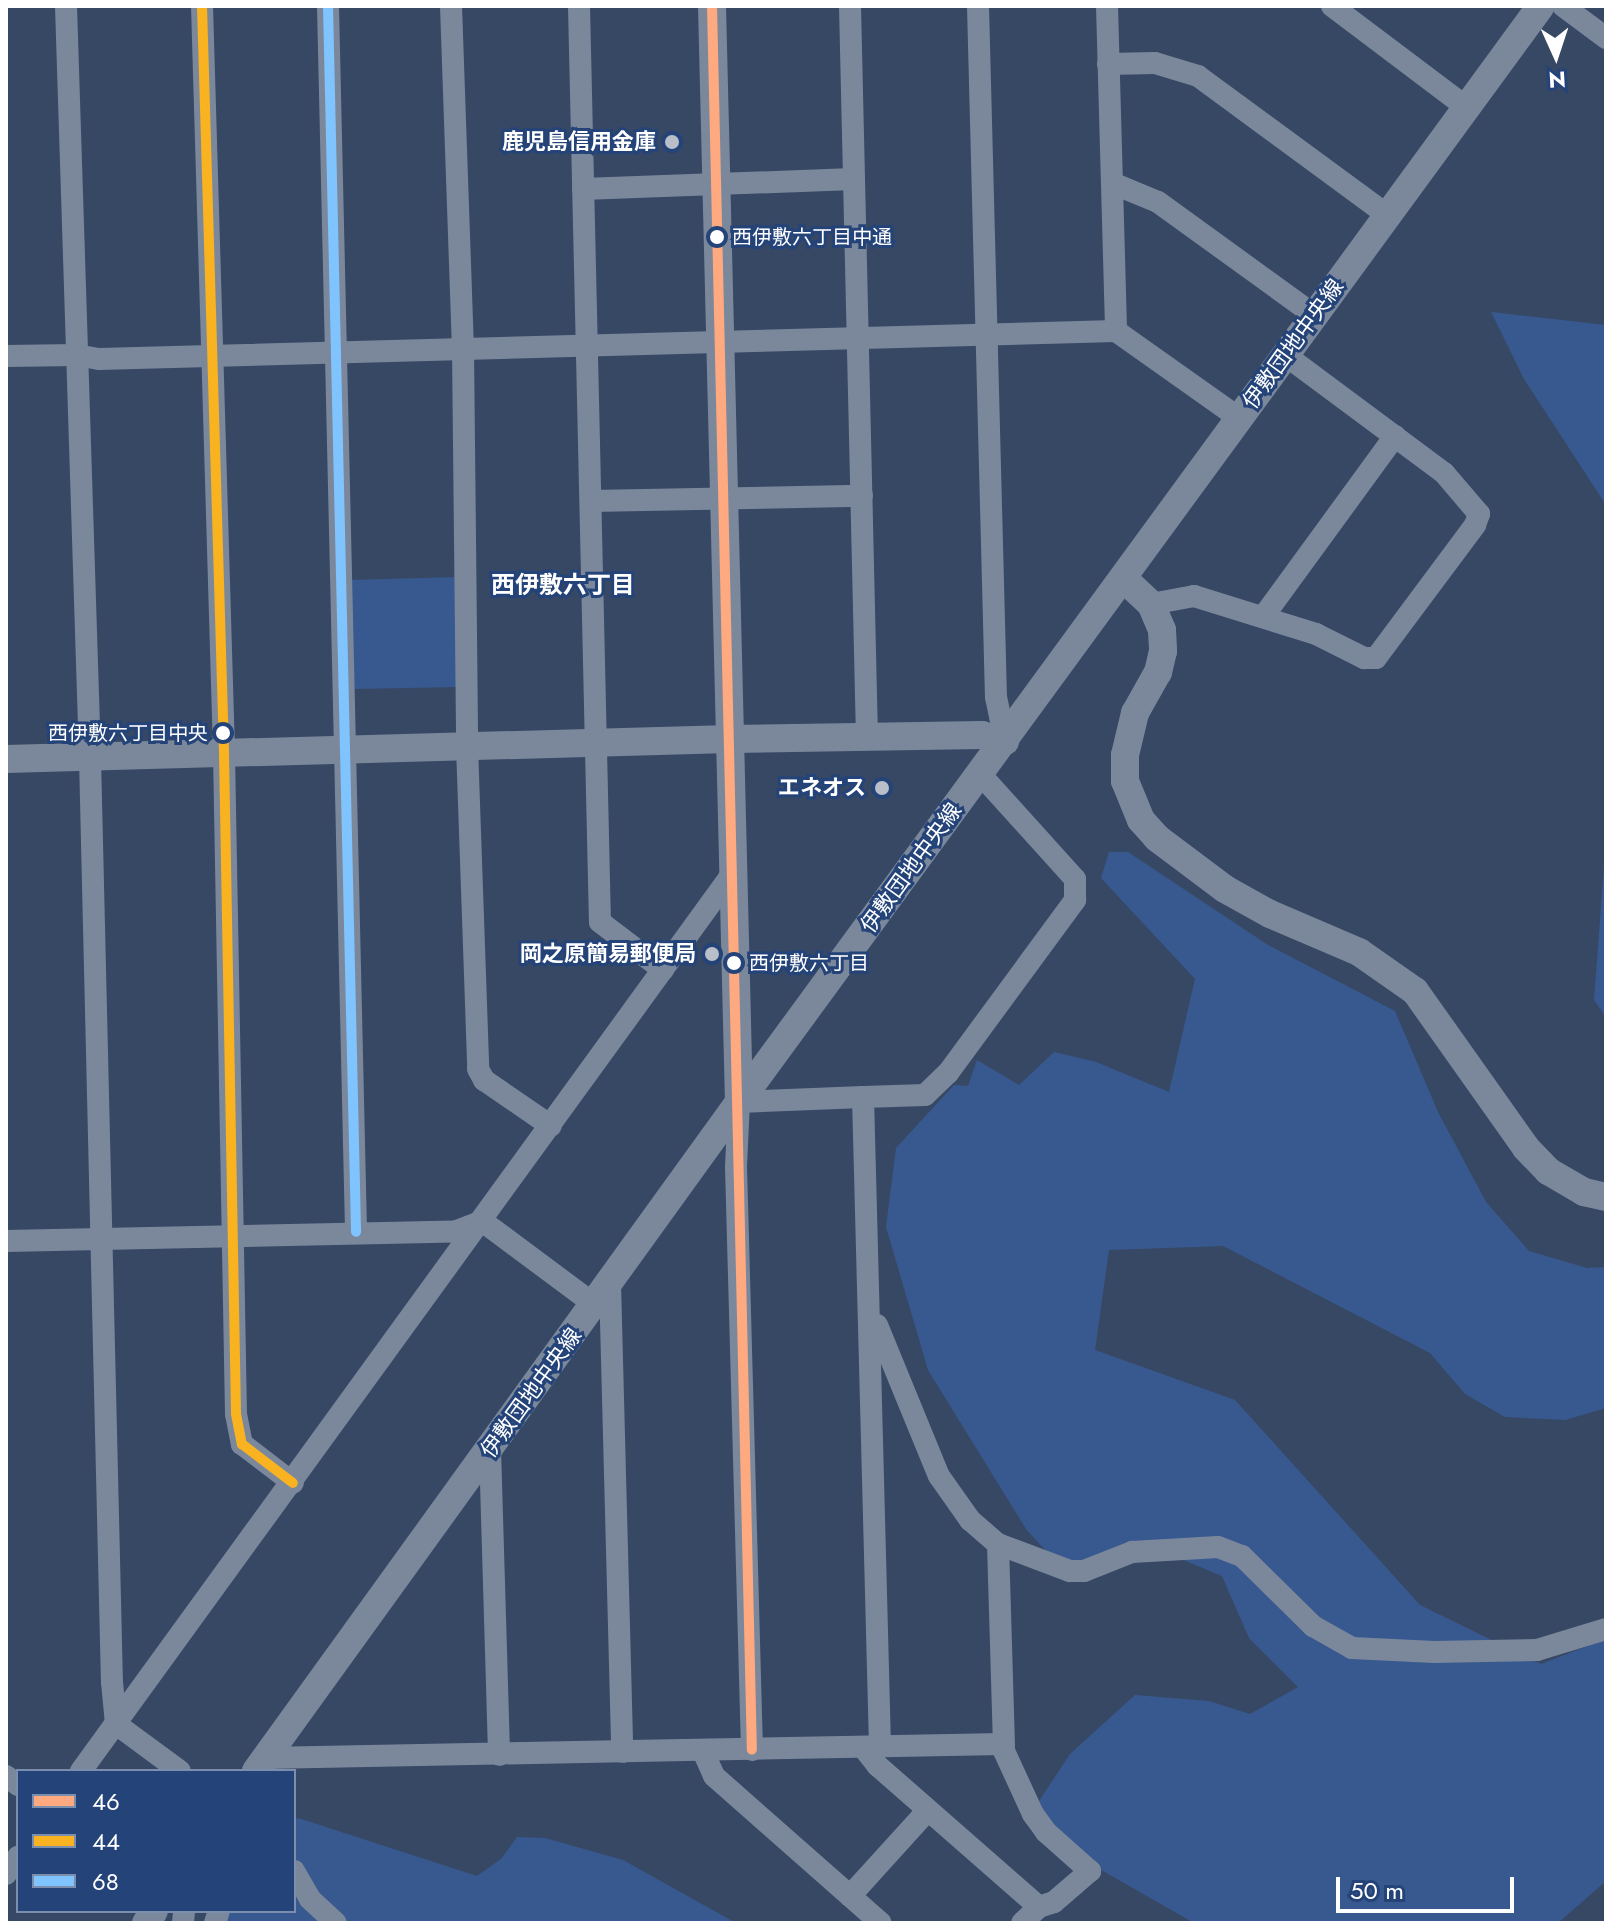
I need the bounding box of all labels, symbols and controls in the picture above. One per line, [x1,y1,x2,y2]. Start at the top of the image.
north arrow [1516,16,1596,96]
text: N [1548,64,1567,96]
place label: 鹿児島信用金庫 [502,129,656,155]
marker: 鹿児島信用金庫 [663,133,681,151]
place label: 西伊敷六丁目中通 [732,225,892,249]
marker: 西伊敷六丁目中通 [709,229,725,245]
street label: 伊敷団地中央線 [1237,274,1349,414]
district label: 西伊敷六丁目 [491,571,635,599]
place label: 西伊敷六丁目中央 [48,721,208,745]
marker: 西伊敷六丁目中央 [215,725,231,741]
place label: エネオス [778,775,866,801]
marker: エネオス [873,779,891,797]
street label: 伊敷団地中央線 [855,798,967,938]
place label: 岡之原簡易郵便局 [520,941,696,967]
marker: 岡之原簡易郵便局 [703,945,721,963]
place label: 西伊敷六丁目 [749,951,869,975]
marker: 西伊敷六丁目 [726,955,742,971]
street label: 伊敷団地中央線 [475,1323,587,1463]
legend [16,1769,296,1913]
text: 46 [92,1784,120,1819]
text: 44 [92,1824,120,1859]
scale bar [1340,1861,1518,1911]
text: 68 [92,1864,119,1899]
text: 50 m [1350,1873,1404,1908]

